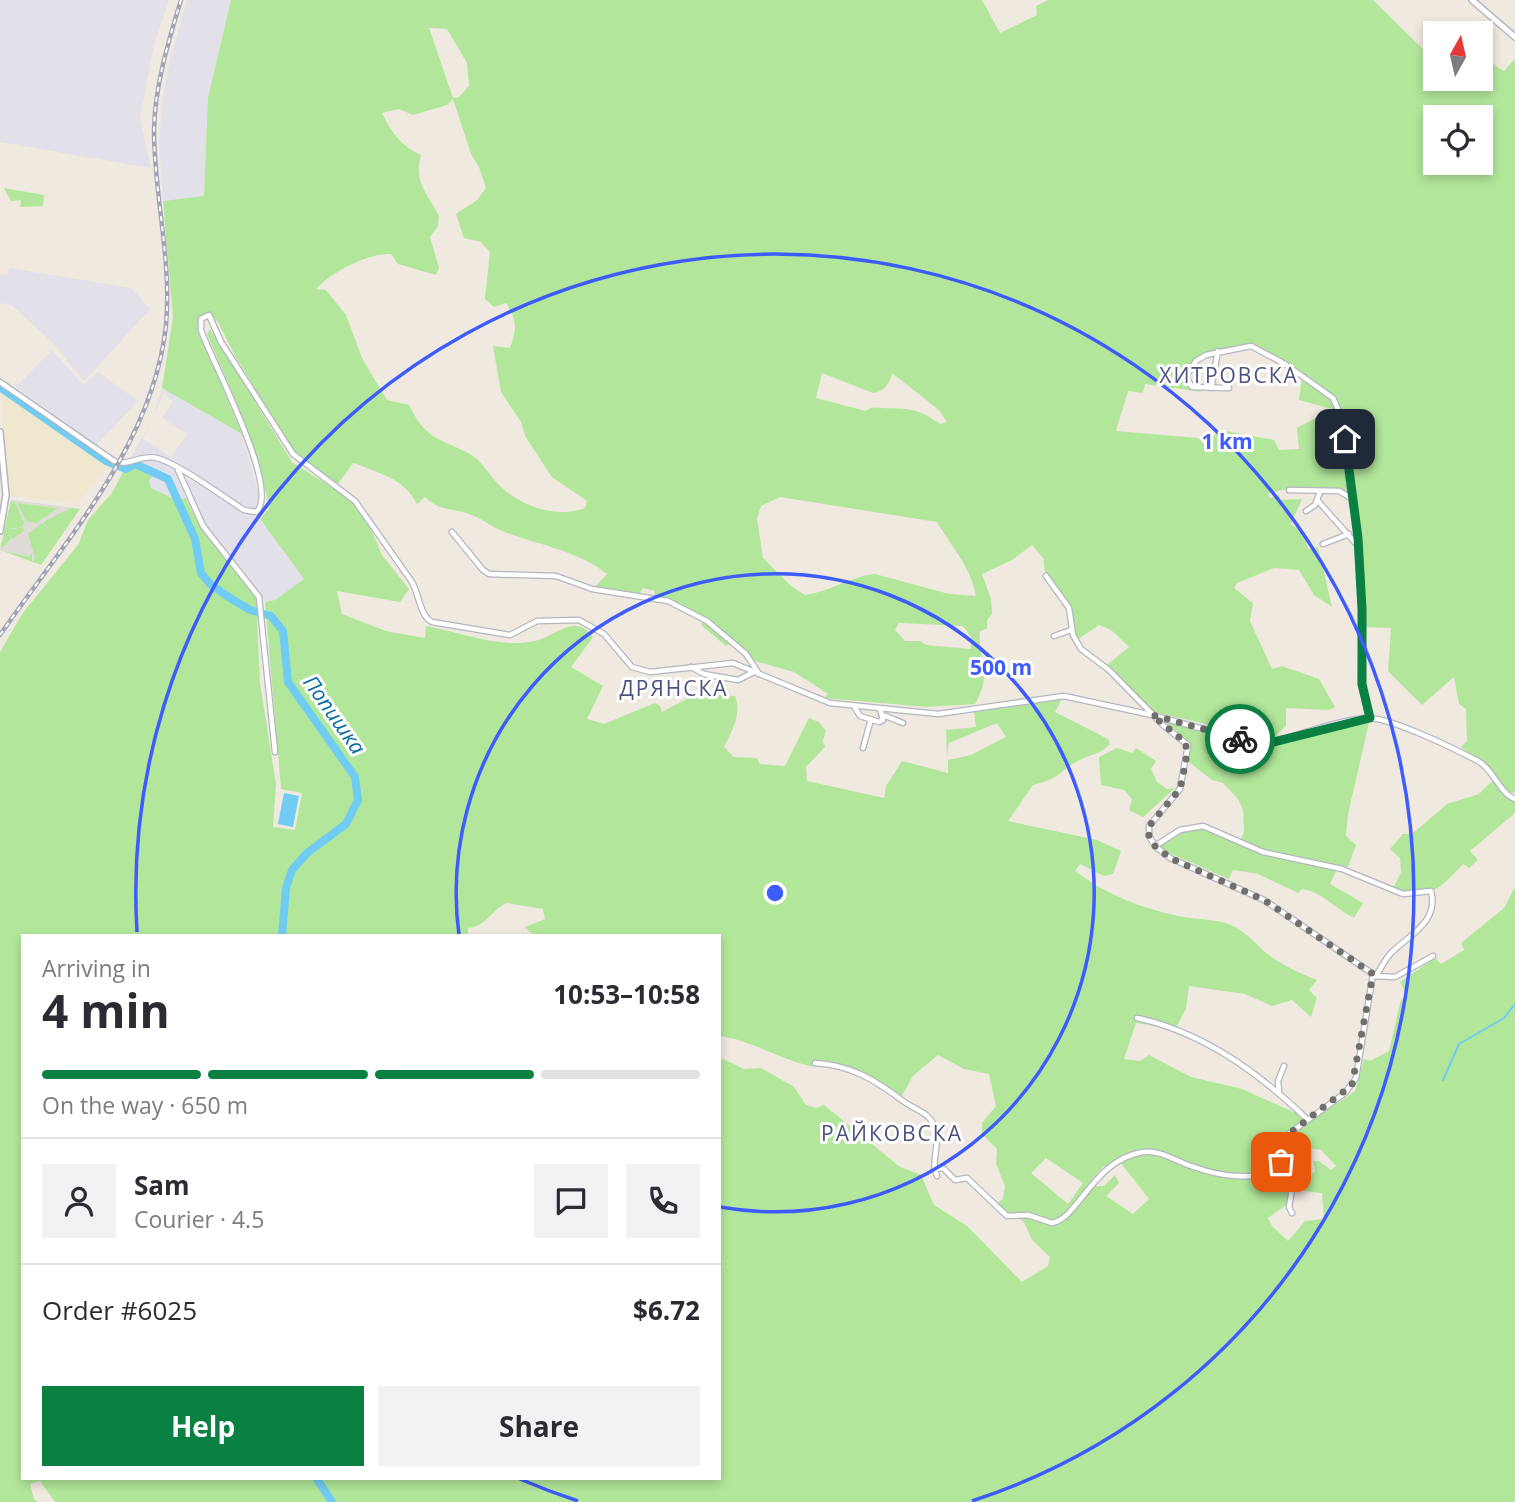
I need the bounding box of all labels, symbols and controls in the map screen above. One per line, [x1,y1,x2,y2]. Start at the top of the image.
north arrow [1423,21,1493,91]
map controls [1423,21,1493,175]
button: locate [1423,105,1493,175]
district label: ХИТРОВСКА [1159,361,1299,389]
pin [1315,409,1375,469]
icon: home [1326,420,1364,458]
text: 1 km [1201,427,1253,455]
text: 500 m [970,653,1032,681]
water label: Попишка [297,669,372,760]
district label: ДРЯНСКА [619,674,729,702]
courier [1205,704,1275,774]
icon: bike [1221,720,1259,758]
centre of rings [763,881,787,905]
text: Arriving in [42,952,151,984]
text: 10:53–10:58 [553,976,700,1012]
text: 4 min [42,979,170,1041]
text: On the way · 650 m [42,1089,248,1121]
district label: РАЙКОВСКА [821,1119,963,1147]
pin [1251,1132,1311,1192]
icon: bag [1262,1143,1300,1181]
button: person [42,1164,116,1238]
button: chat [534,1164,608,1238]
button: phone [626,1164,700,1238]
text: Sam [134,1167,190,1203]
text: Courier · 4.5 [134,1203,264,1235]
text: Order #6025 [42,1292,197,1328]
text: $6.72 [633,1292,700,1328]
button: Help [42,1386,364,1466]
button: Share [378,1386,700,1466]

